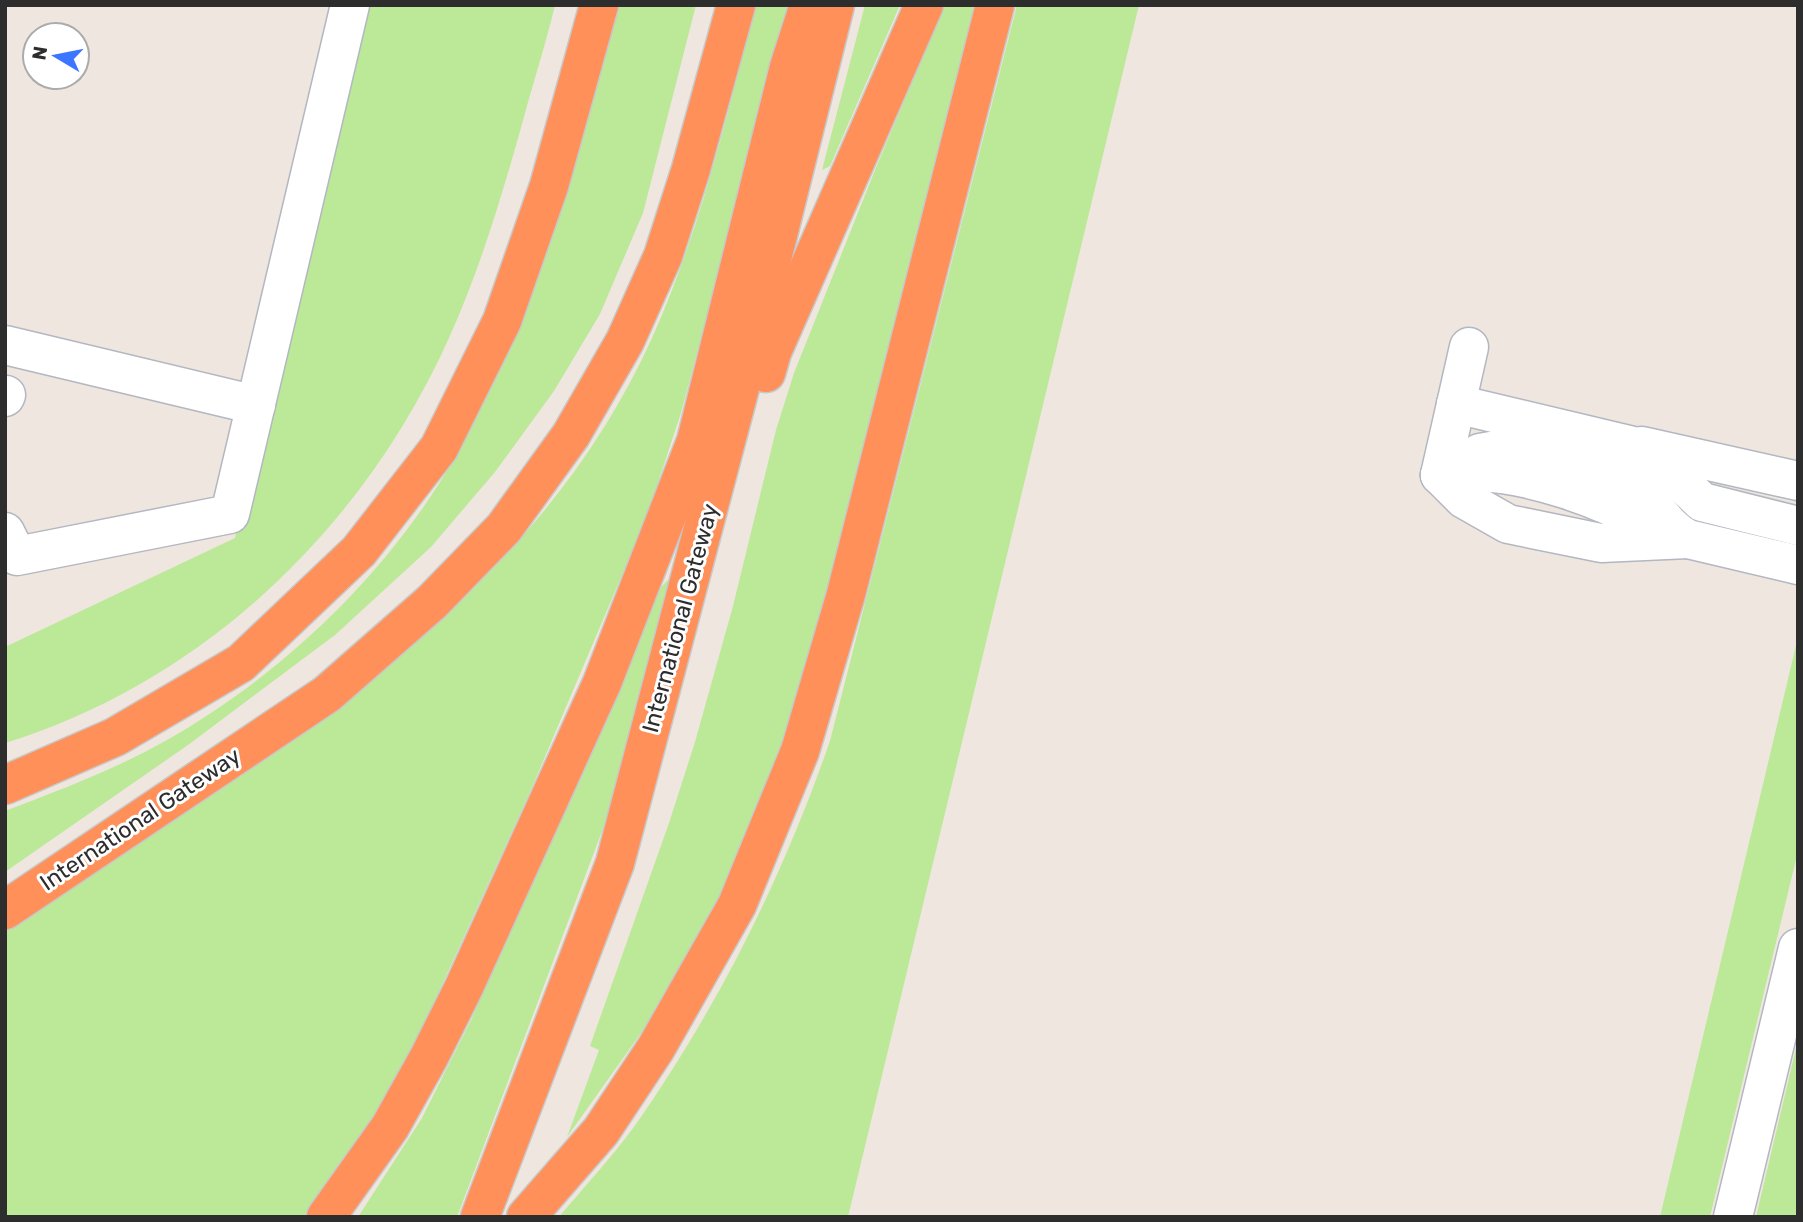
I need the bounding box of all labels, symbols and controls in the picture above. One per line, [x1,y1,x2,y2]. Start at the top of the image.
north arrow [21,21,91,91]
text: N [27,44,52,62]
street label: International Gateway [636,500,724,736]
street label: International Gateway [34,741,246,897]

